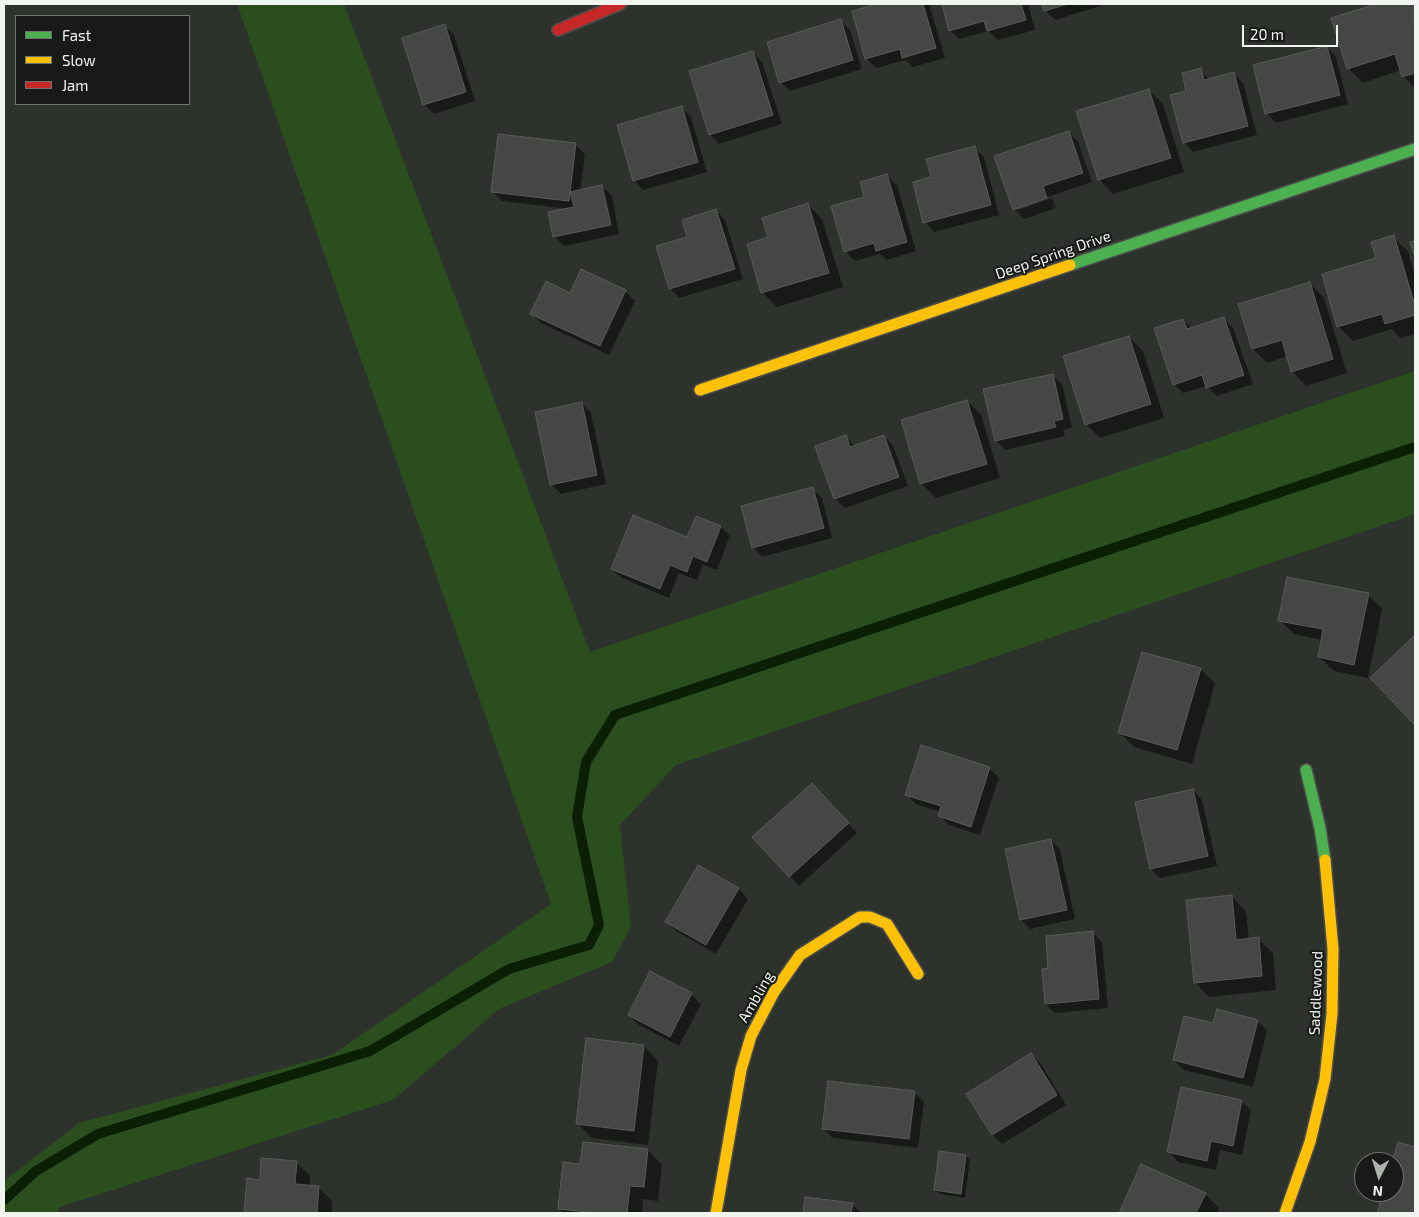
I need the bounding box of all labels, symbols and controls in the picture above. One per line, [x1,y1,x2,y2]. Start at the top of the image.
legend [15,15,190,105]
scale bar [1244,15,1340,47]
text: 20 m [1250,25,1284,43]
text: Fast [62,26,91,44]
text: Slow [62,51,96,69]
text: Jam [62,76,88,94]
street label: Deep Spring Drive [993,227,1113,283]
street label: Saddlewood [1306,951,1326,1035]
street label: Ambling [734,968,778,1026]
north arrow [1354,1152,1404,1202]
text: N [1372,1183,1384,1200]

